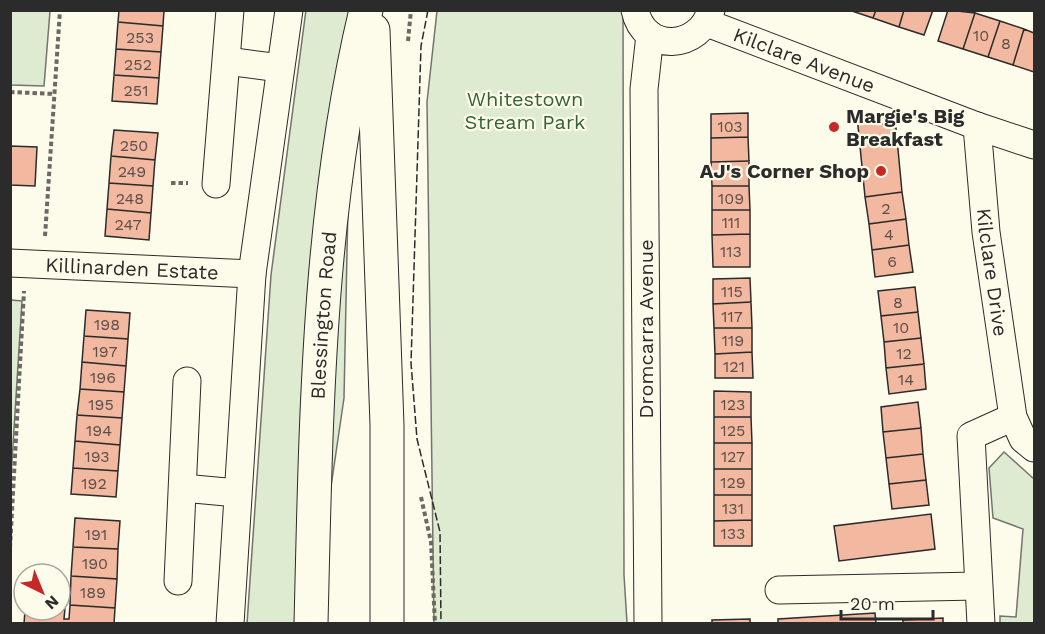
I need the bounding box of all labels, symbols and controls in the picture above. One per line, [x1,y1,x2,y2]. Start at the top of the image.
street label: Kilclare Avenue [730,22,878,98]
house number: 10 [973,26,989,45]
house number: 253 [126,28,154,47]
house number: 8 [1001,34,1011,53]
house number: 252 [124,55,152,74]
house number: 251 [124,81,148,100]
park label: Whitestown Stream Park [465,87,585,134]
place label: Margie's Big Breakfast [846,104,965,151]
house number: 103 [717,117,743,136]
marker: Margie's Big Breakfast [827,120,841,134]
house number: 250 [120,136,148,155]
place label: AJ's Corner Shop [700,159,869,183]
house number: 249 [118,162,146,181]
marker: AJ's Corner Shop [874,164,888,178]
house number: 248 [116,189,144,208]
house number: 109 [718,189,744,208]
house number: 2 [881,199,891,218]
street label: Kilclare Drive [972,207,1013,338]
house number: 111 [722,213,740,232]
house number: 247 [115,215,141,234]
house number: 4 [884,225,894,244]
street label: Blessington Road [306,230,341,400]
street label: Dromcarra Avenue [634,239,658,419]
house number: 113 [720,242,742,261]
house number: 6 [887,252,897,271]
street label: Killinarden Estate [45,253,219,284]
house number: 115 [721,282,743,301]
house number: 8 [893,293,903,312]
house number: 117 [721,307,743,326]
house number: 198 [94,315,120,334]
house number: 10 [893,318,909,337]
house number: 119 [722,331,744,350]
house number: 197 [93,342,117,361]
house number: 12 [896,344,912,363]
house number: 121 [723,357,745,376]
house number: 196 [90,368,116,387]
house number: 14 [898,370,914,389]
house number: 195 [88,395,114,414]
house number: 123 [721,395,745,414]
house number: 194 [86,421,112,440]
house number: 125 [721,421,745,440]
house number: 193 [84,447,110,466]
house number: 127 [721,447,745,466]
house number: 129 [720,473,746,492]
house number: 192 [81,474,107,493]
house number: 131 [722,499,744,518]
house number: 133 [721,524,745,543]
house number: 191 [85,525,107,544]
house number: 190 [82,554,108,573]
north arrow [12,562,72,622]
house number: 189 [80,583,106,602]
scale bar [841,583,932,621]
text: N [41,592,63,614]
text: 20 m [850,593,895,614]

